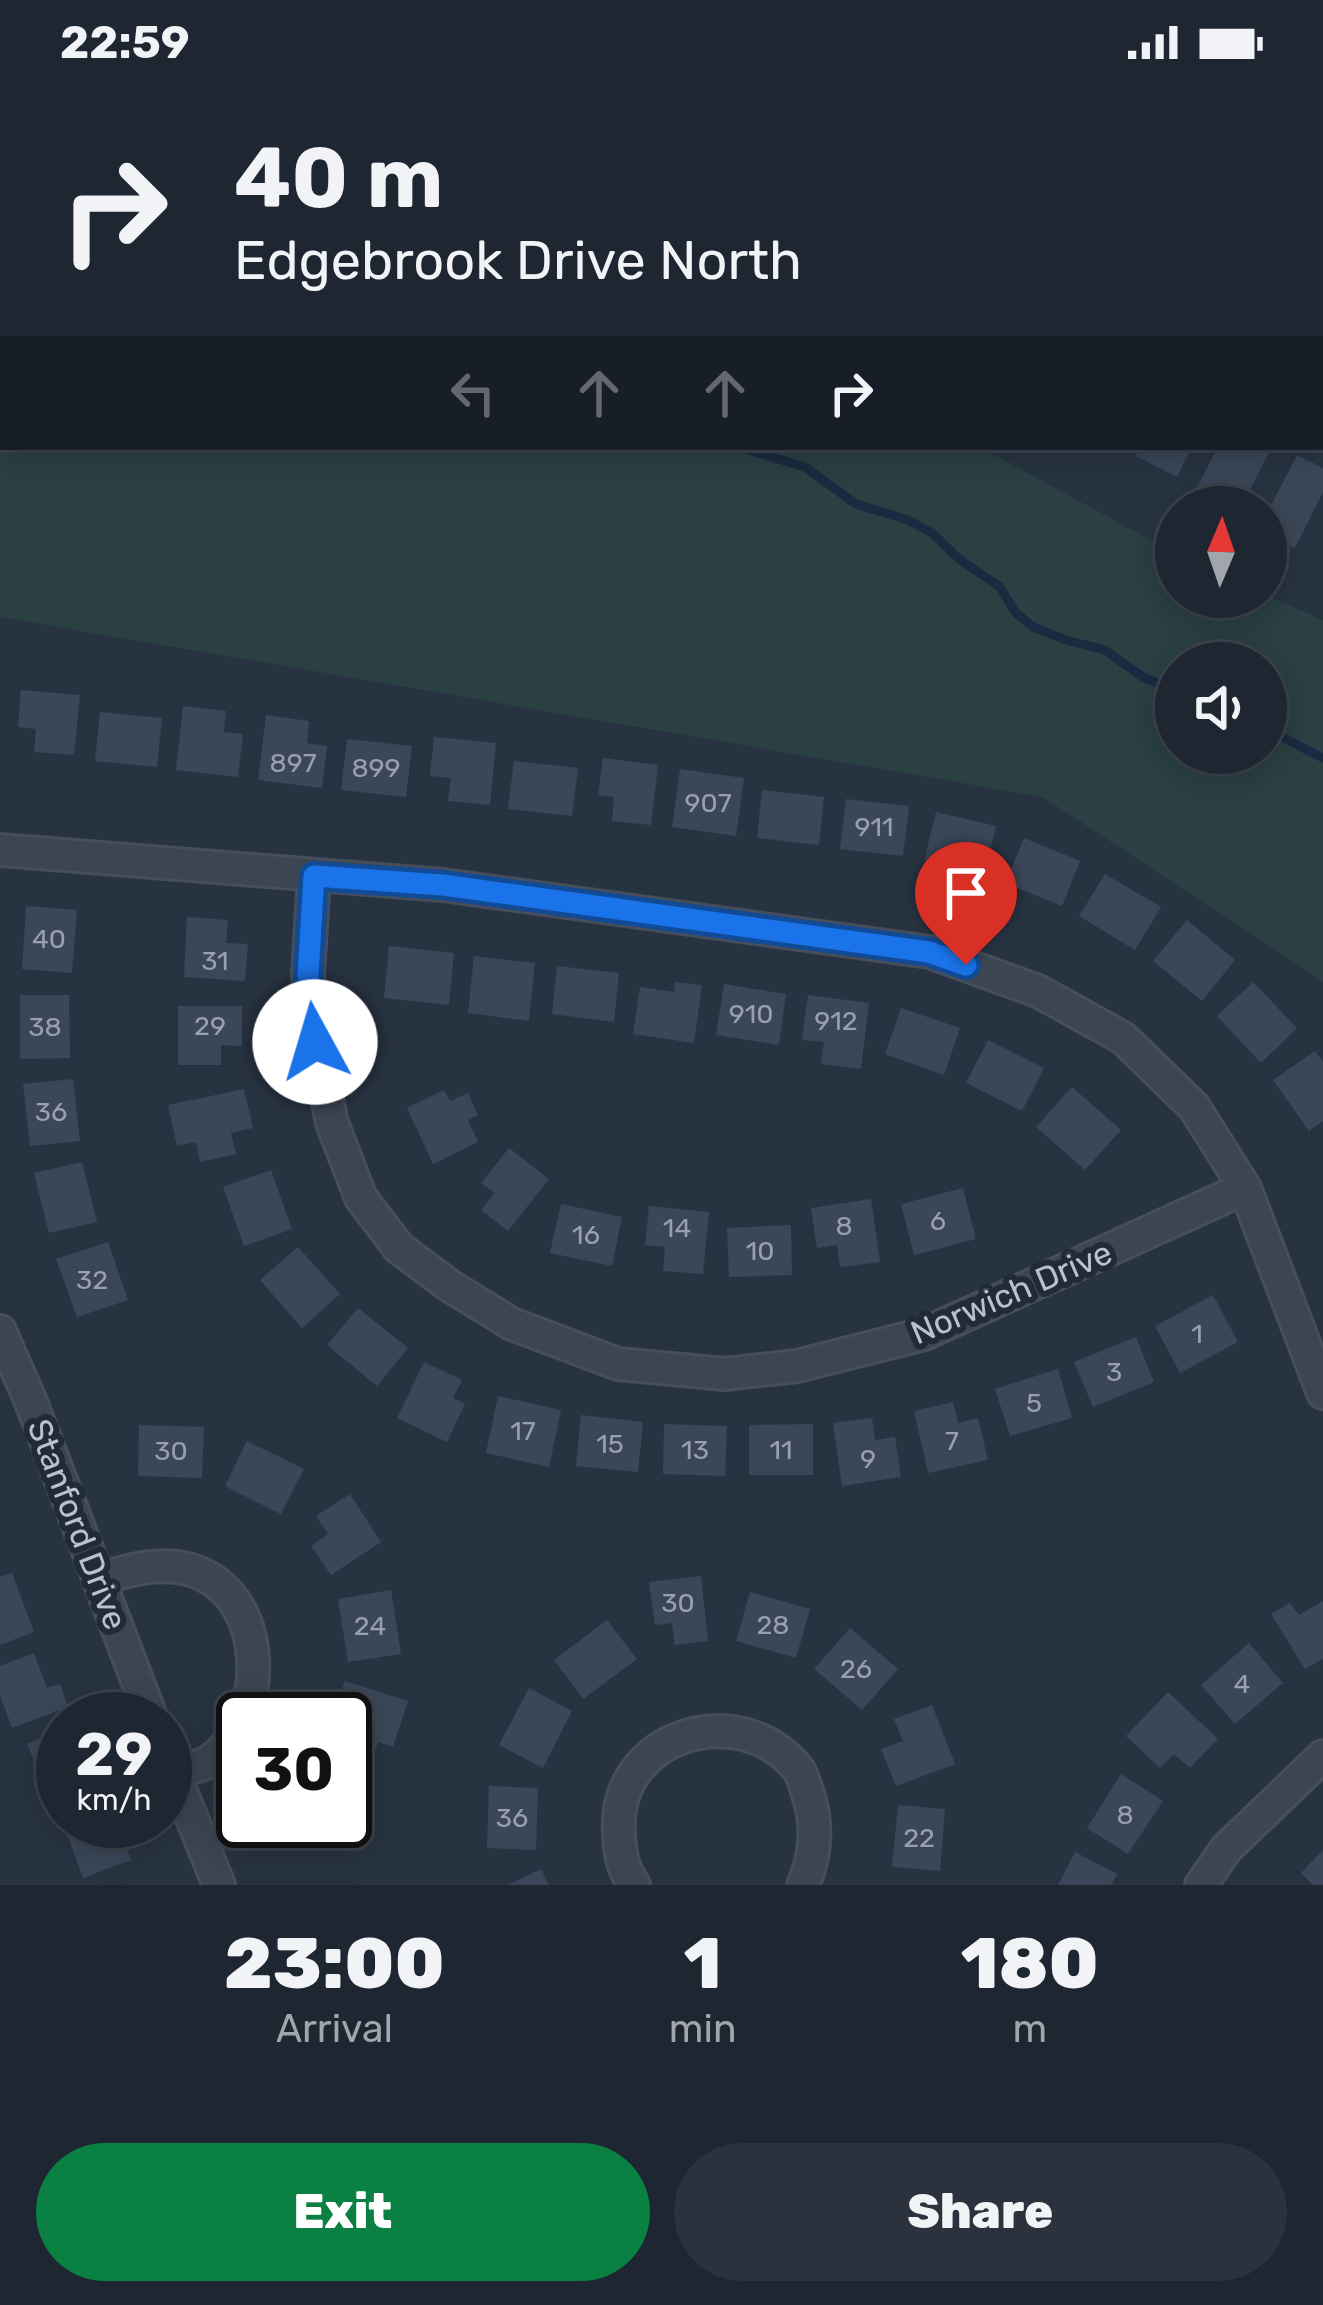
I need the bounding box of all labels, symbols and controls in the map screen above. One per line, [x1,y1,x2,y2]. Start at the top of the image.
text: 22:59 [60,16,190,69]
text: 40 m [234,128,443,228]
icon: right [36,132,192,288]
text: Edgebrook Drive North [234,229,802,293]
icon: left [440,360,506,426]
icon: ahead [566,360,632,426]
icon: ahead [692,360,758,426]
icon: right [818,360,884,426]
north arrow [1155,486,1287,618]
map controls [1155,486,1287,774]
button: sound [1155,642,1287,774]
house number: 897 [269,747,317,779]
house number: 899 [351,752,401,784]
house number: 907 [684,787,732,819]
house number: 911 [854,811,894,843]
pin [915,842,1017,965]
icon: arrive [933,860,999,926]
house number: 40 [32,923,66,955]
house number: 31 [201,945,229,977]
position arrow [252,979,378,1105]
house number: 910 [729,998,773,1030]
house number: 912 [814,1005,858,1037]
house number: 29 [194,1010,226,1042]
house number: 38 [28,1011,62,1043]
house number: 36 [35,1096,67,1128]
house number: 6 [930,1205,946,1237]
house number: 8 [835,1210,853,1242]
house number: 14 [663,1212,691,1244]
house number: 16 [572,1219,600,1251]
street label: Norwich Drive [905,1233,1118,1352]
house number: 10 [746,1235,774,1267]
house number: 32 [76,1264,108,1296]
house number: 1 [1191,1318,1203,1350]
house number: 3 [1106,1356,1122,1388]
house number: 5 [1026,1387,1042,1419]
street label: Stanford Drive [20,1414,136,1635]
house number: 17 [510,1415,536,1447]
house number: 7 [945,1425,959,1457]
house number: 15 [596,1428,624,1460]
house number: 13 [681,1434,709,1466]
house number: 11 [769,1434,793,1466]
house number: 30 [154,1435,188,1467]
house number: 9 [860,1443,876,1475]
house number: 30 [661,1587,695,1619]
house number: 28 [756,1609,790,1641]
house number: 24 [354,1610,386,1642]
house number: 26 [840,1653,872,1685]
house number: 4 [1234,1668,1250,1700]
speed limit sign: 30 [216,1692,372,1848]
text: 29 [75,1719,153,1790]
text: km/h [77,1782,151,1818]
house number: 8 [1116,1799,1134,1831]
house number: 36 [496,1802,528,1834]
house number: 22 [903,1822,935,1854]
text: 23:00 [224,1921,445,2006]
text: 1 [684,1921,722,2006]
text: 180 [961,1921,1099,2006]
text: Arrival [276,2006,393,2052]
text: min [669,2006,737,2052]
text: m [1012,2006,1047,2052]
button: Exit [36,2143,650,2281]
button: Share [674,2143,1287,2281]

